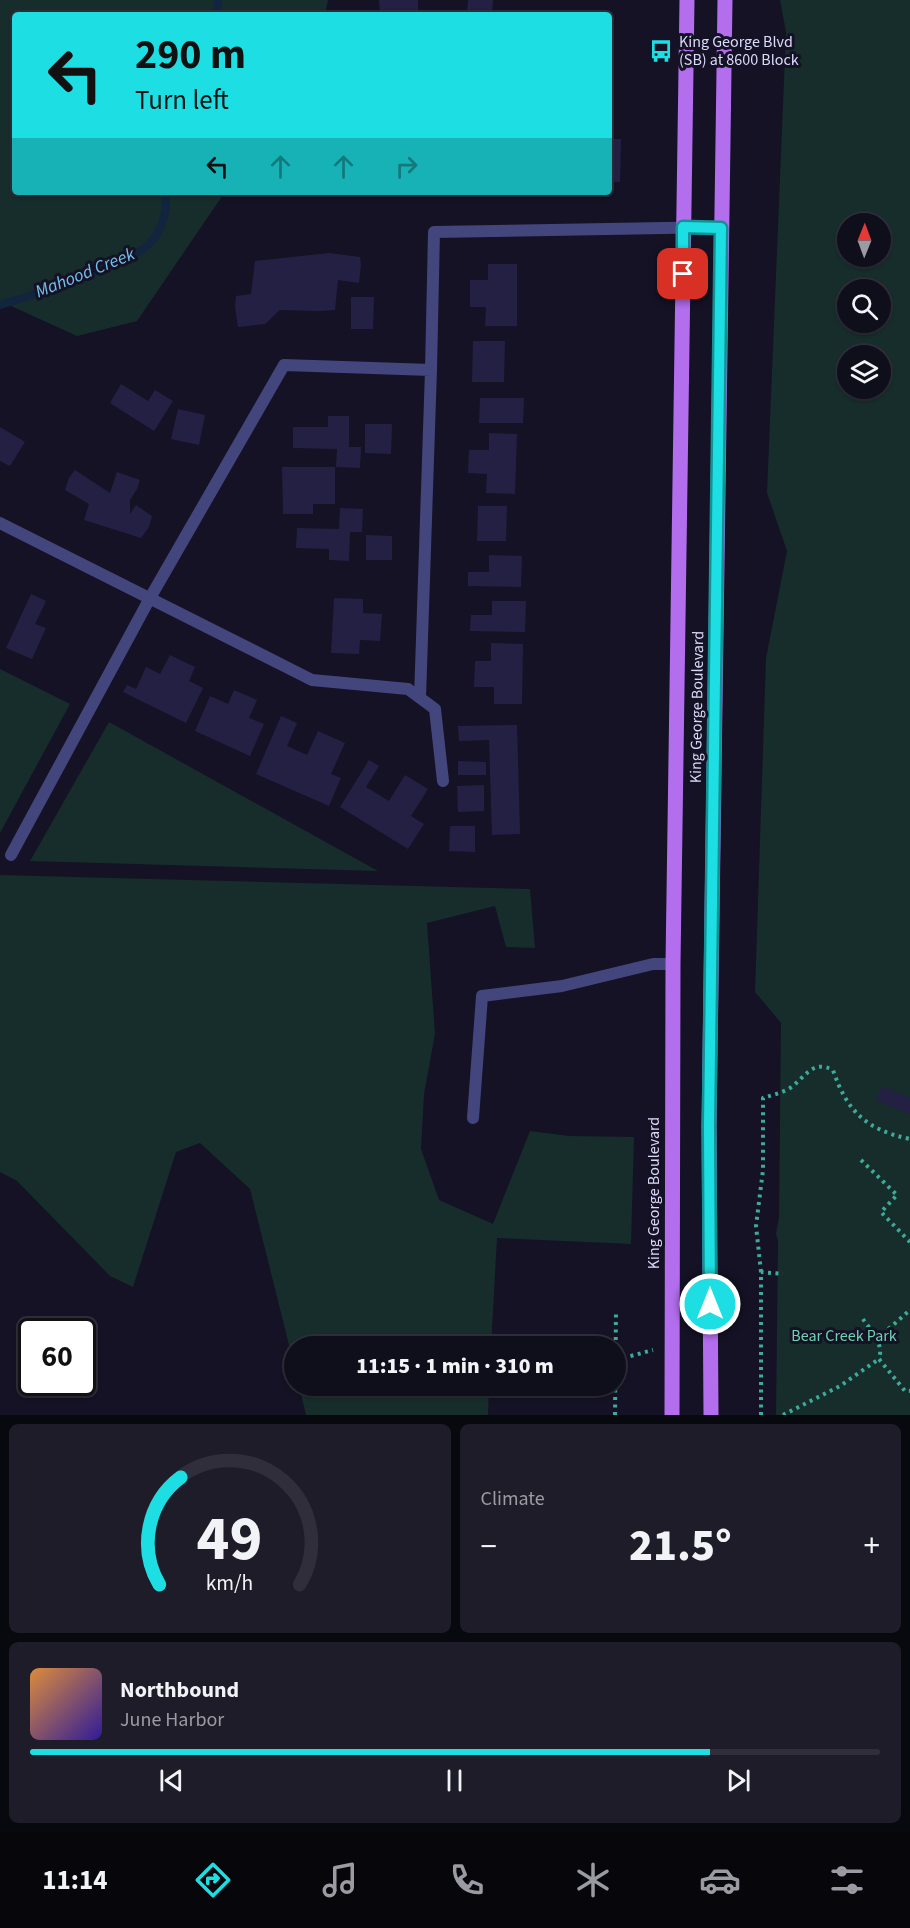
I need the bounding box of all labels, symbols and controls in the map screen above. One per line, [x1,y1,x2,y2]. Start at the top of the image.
text: 290 m [135,25,246,85]
place label: King George Blvd (SB) at 8600 Block [679,31,799,71]
icon: left [36,36,114,114]
bus stop icon: King George Blvd (SB) at 8600 Block [648,38,674,64]
text: Turn left [135,81,229,120]
icon: left [201,150,234,183]
icon: ahead [264,150,297,183]
icon: ahead [327,150,360,183]
icon: right [390,150,423,183]
north arrow [837,213,891,267]
map controls [837,213,891,399]
water label: Mahood Creek [32,242,139,304]
pin [657,248,708,299]
icon: arrive [666,257,699,290]
button: search [837,279,891,333]
button: layers [837,345,891,399]
street label: King George Boulevard [685,631,709,783]
street label: King George Boulevard [643,1117,665,1269]
position arrow [678,1272,742,1336]
speed limit sign: 60 [18,1318,96,1396]
park label: Bear Creek Park [791,1325,897,1347]
text: 11:15 · 1 min · 310 m [356,1350,554,1382]
text: Climate [481,1485,545,1513]
text: 49 [197,1495,263,1584]
text: 21.5° [629,1514,732,1578]
text: − [481,1523,497,1570]
text: + [864,1523,880,1570]
text: km/h [206,1569,254,1600]
text: Northbound [120,1674,239,1706]
text: June Harbor [120,1706,224,1734]
icon: previous [155,1764,188,1797]
icon: pause [438,1764,471,1797]
icon: next [722,1764,755,1797]
icon: directions [192,1859,234,1901]
icon: music [319,1859,361,1901]
icon: phone [446,1859,488,1901]
icon: climate [572,1859,614,1901]
icon: car [699,1859,741,1901]
icon: filters [826,1859,868,1901]
text: 11:14 [42,1861,107,1900]

